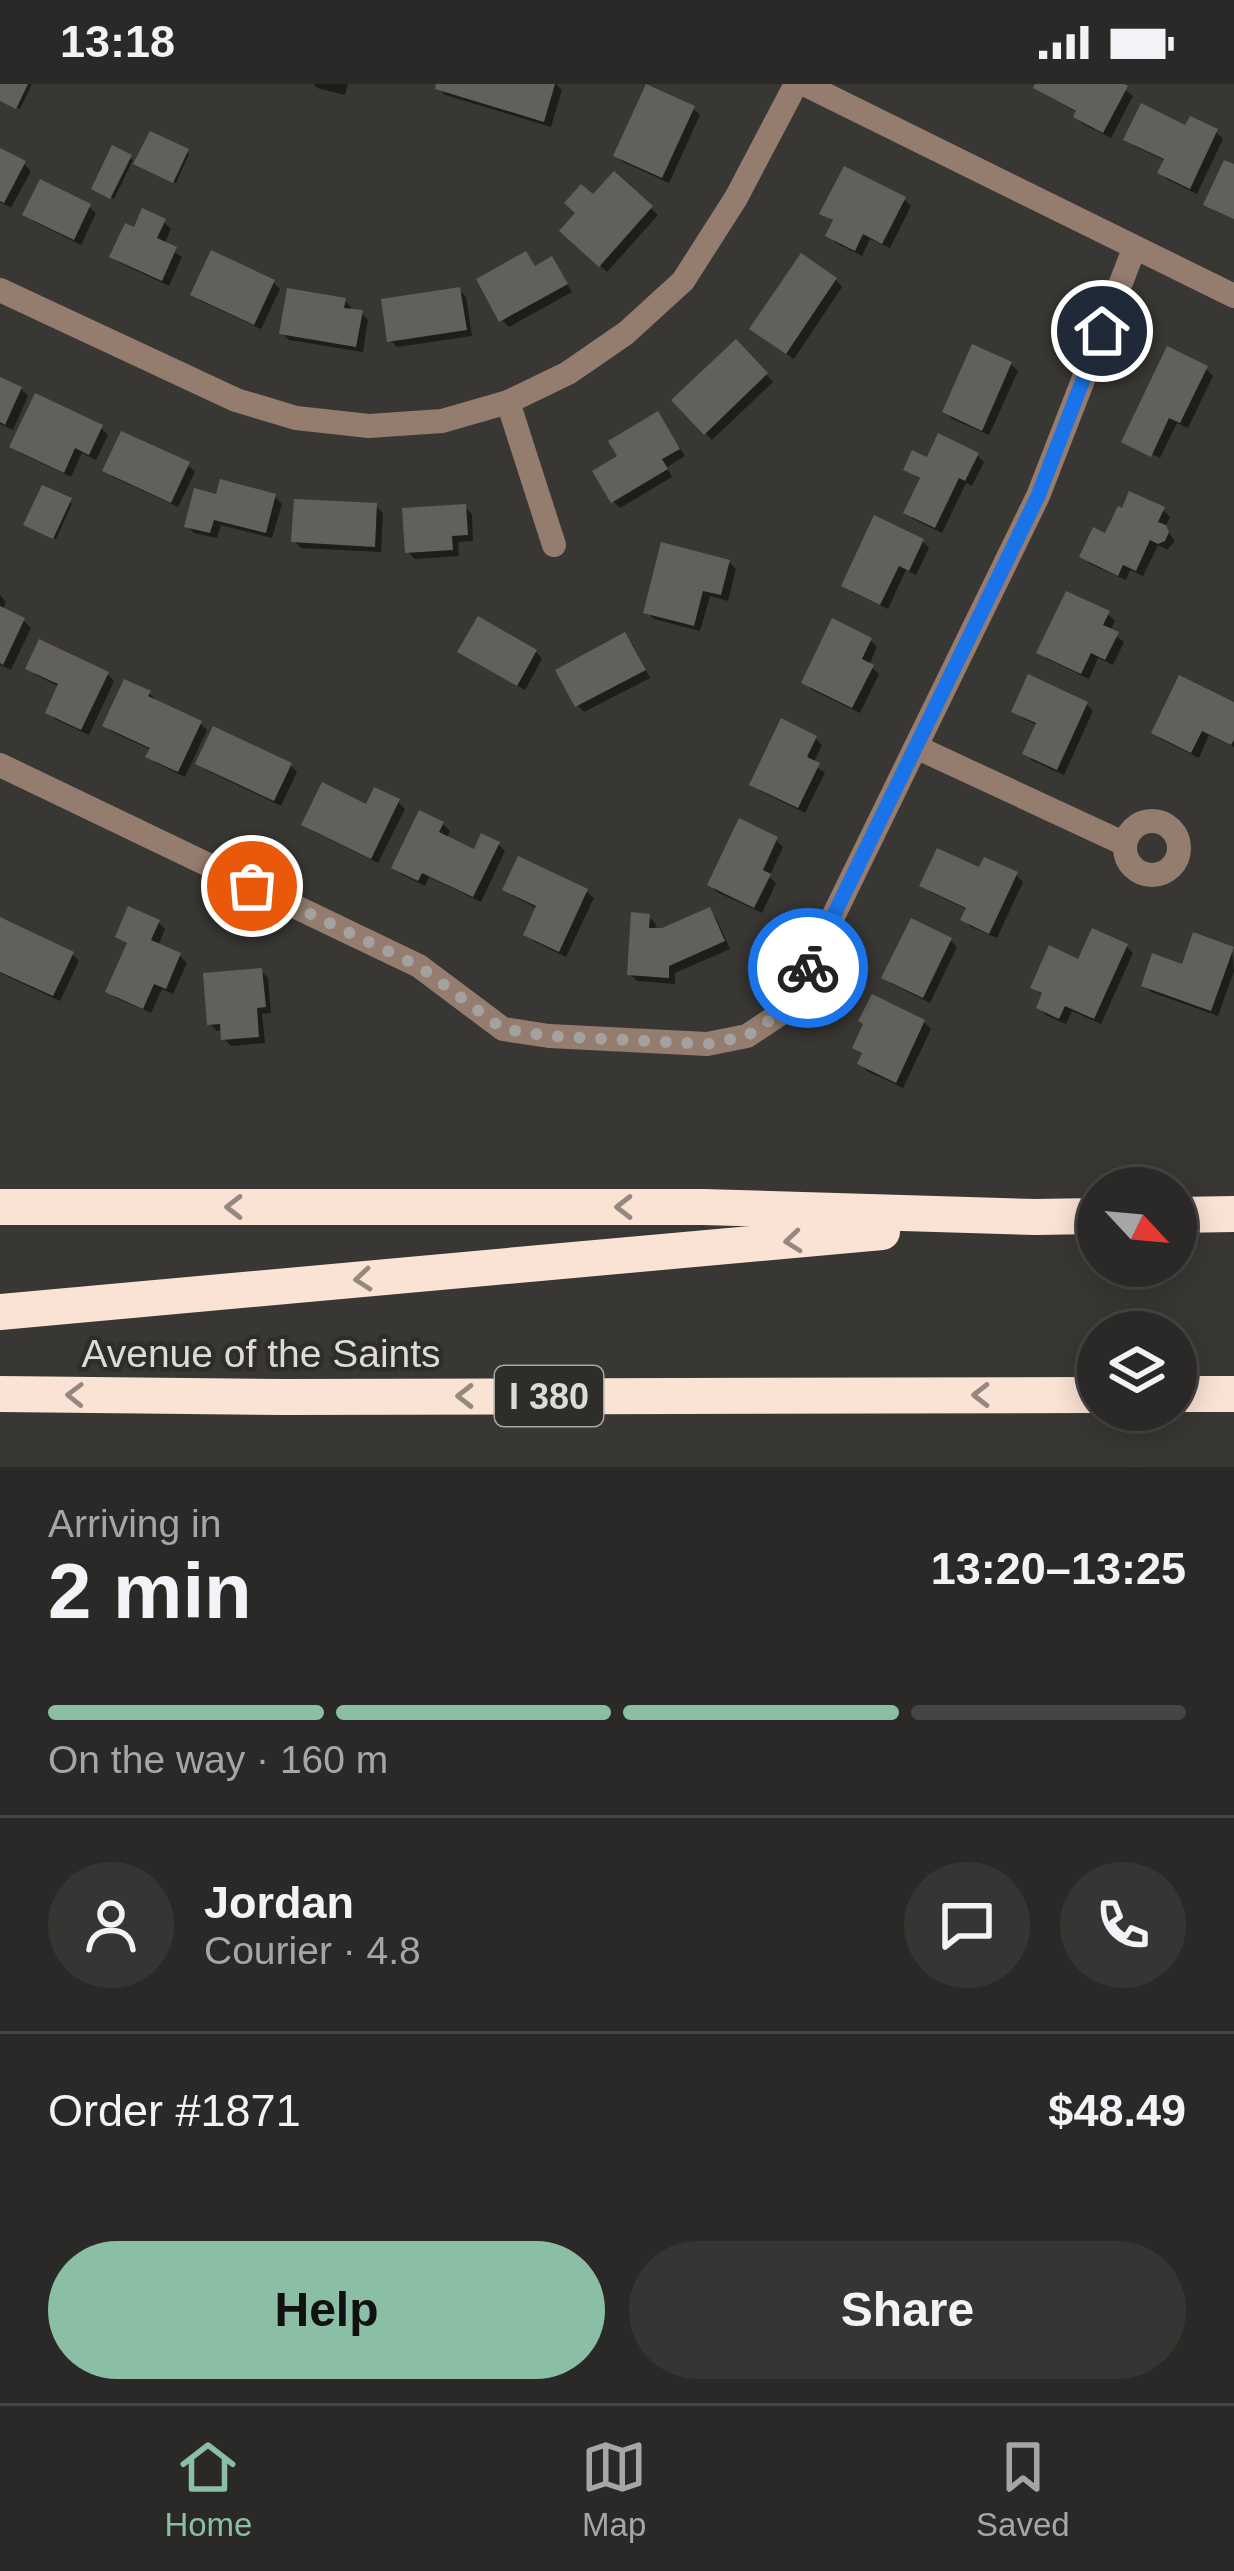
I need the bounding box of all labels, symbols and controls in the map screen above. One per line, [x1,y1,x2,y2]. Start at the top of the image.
text: 13:18 [60,16,175,67]
pin [1051,280,1153,382]
icon: home [1069,298,1135,364]
pin [201,835,303,937]
icon: bag [219,853,285,919]
courier [748,908,868,1028]
icon: bike [775,935,841,1001]
north arrow [1077,1167,1197,1287]
map controls [1077,1167,1197,1431]
one-way arrow [224,1194,242,1220]
one-way arrow [614,1194,632,1220]
one-way arrow [784,1228,803,1253]
one-way arrow [353,1266,372,1291]
button: layers [1077,1311,1197,1431]
street label: Avenue of the Saints [81,1332,441,1375]
road number: I 380 [495,1366,603,1426]
one-way arrow [65,1382,84,1408]
one-way arrow [971,1382,989,1408]
one-way arrow [455,1383,473,1409]
text: Arriving in [48,1502,221,1545]
text: 13:20–13:25 [931,1543,1186,1594]
text: 2 min [48,1547,252,1635]
text: On the way · 160 m [48,1738,388,1781]
button: person [48,1862,174,1988]
button: chat [904,1862,1030,1988]
button: phone [1060,1862,1186,1988]
text: Jordan [204,1877,354,1928]
text: Courier · 4.8 [204,1929,421,1972]
text: Order #1871 [48,2085,301,2136]
text: $48.49 [1048,2085,1186,2136]
button: Help [48,2241,605,2379]
button: Share [629,2241,1186,2379]
tab: Home [164,2434,252,2544]
tab: Map [581,2434,647,2544]
tab: Saved [976,2434,1070,2544]

